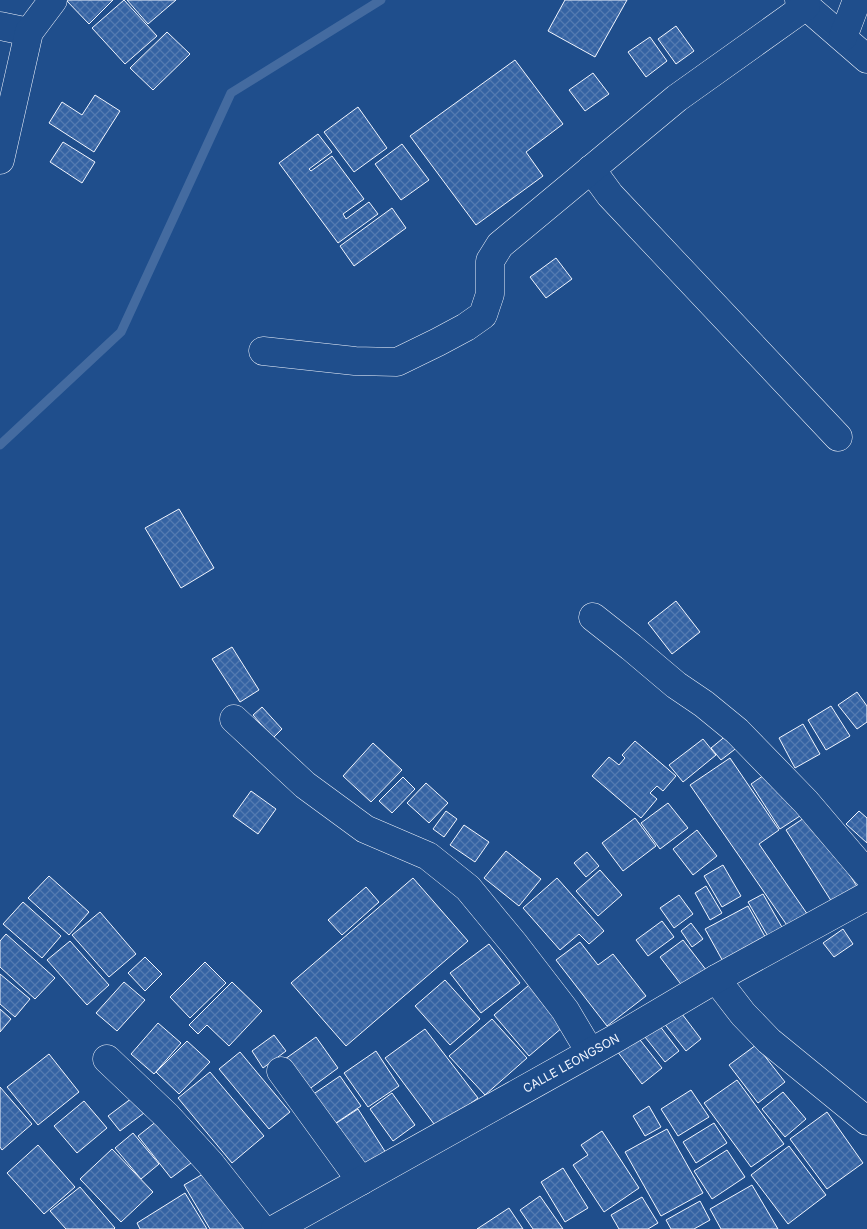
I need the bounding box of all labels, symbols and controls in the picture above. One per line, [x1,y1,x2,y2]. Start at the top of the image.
street label: CALLE LEONGSON [520,1030,622,1096]

